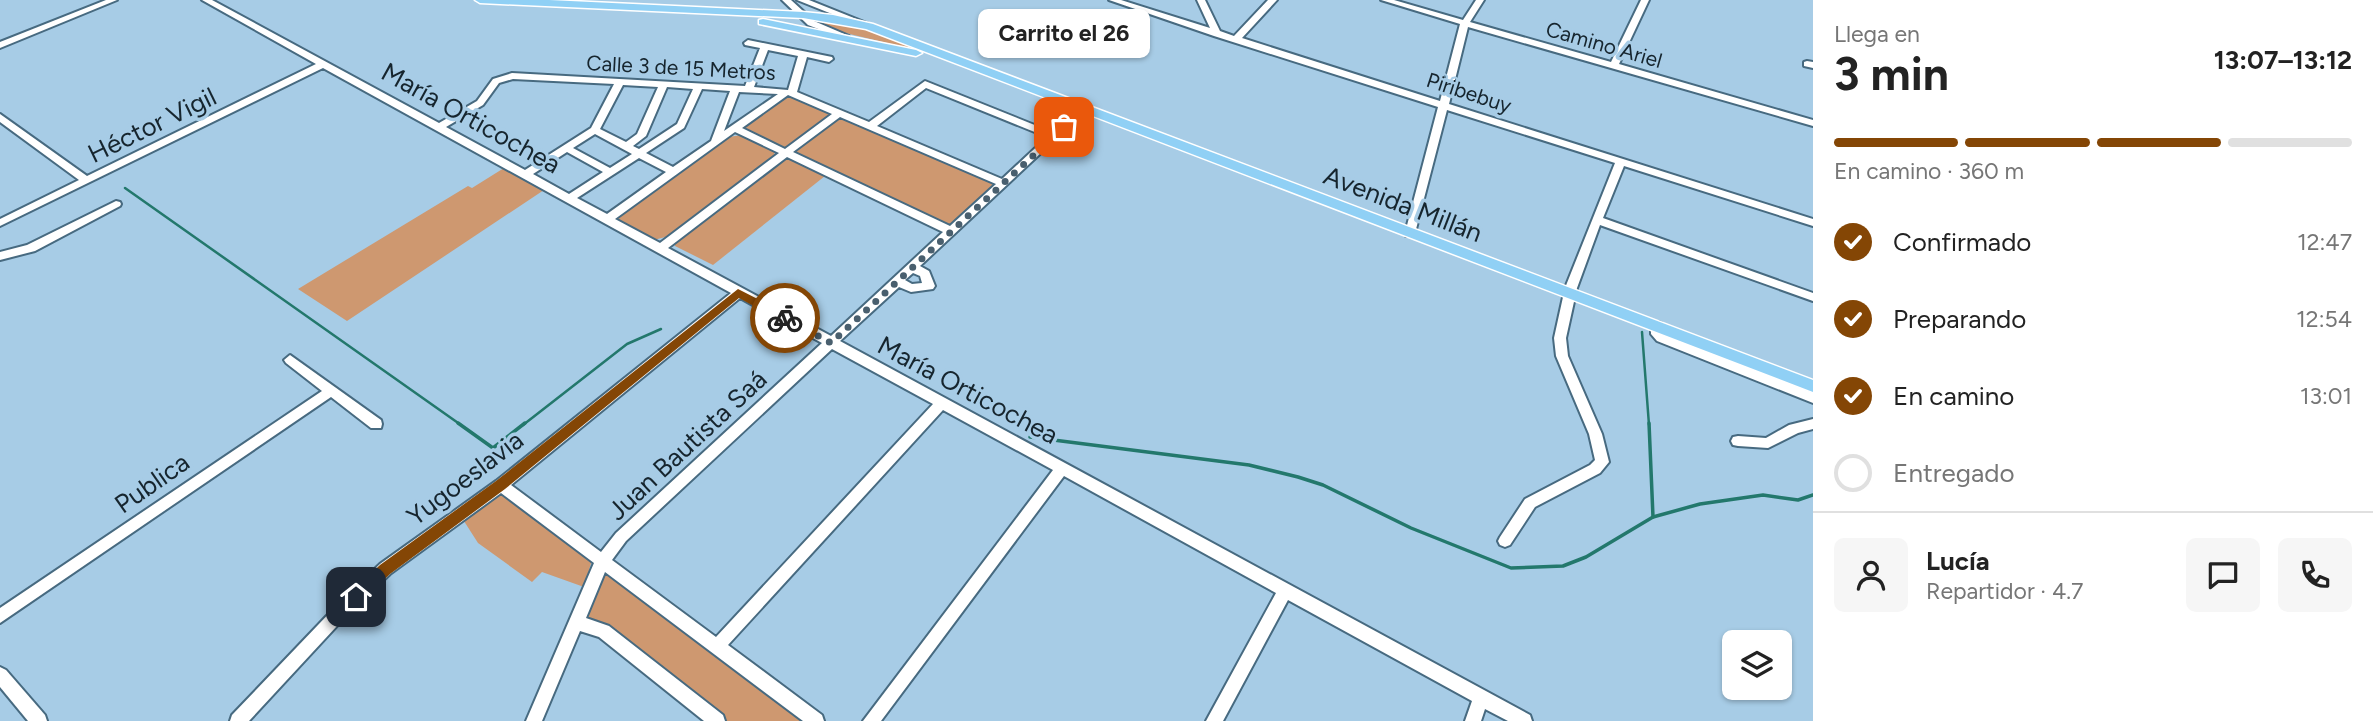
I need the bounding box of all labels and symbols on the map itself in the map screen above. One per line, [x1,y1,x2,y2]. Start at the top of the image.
callout: Carrito el 26 [978,8,1150,57]
street label: Camino Ariel [1543,16,1665,73]
street label: Calle 3 de 15 Metros [586,50,776,85]
street label: María Orticochea [376,56,566,180]
street label: Piribebuy [1424,67,1515,118]
street label: Héctor Vigil [83,80,221,170]
pin [1034,97,1094,157]
street label: Avenida Millán [1319,159,1487,249]
courier [750,283,820,353]
street label: María Orticochea [872,329,1064,451]
street label: Juan Bautista Saá [601,363,773,527]
street label: Yugoeslavia [400,424,530,532]
street label: Publica [109,446,195,520]
pin [326,567,386,627]

